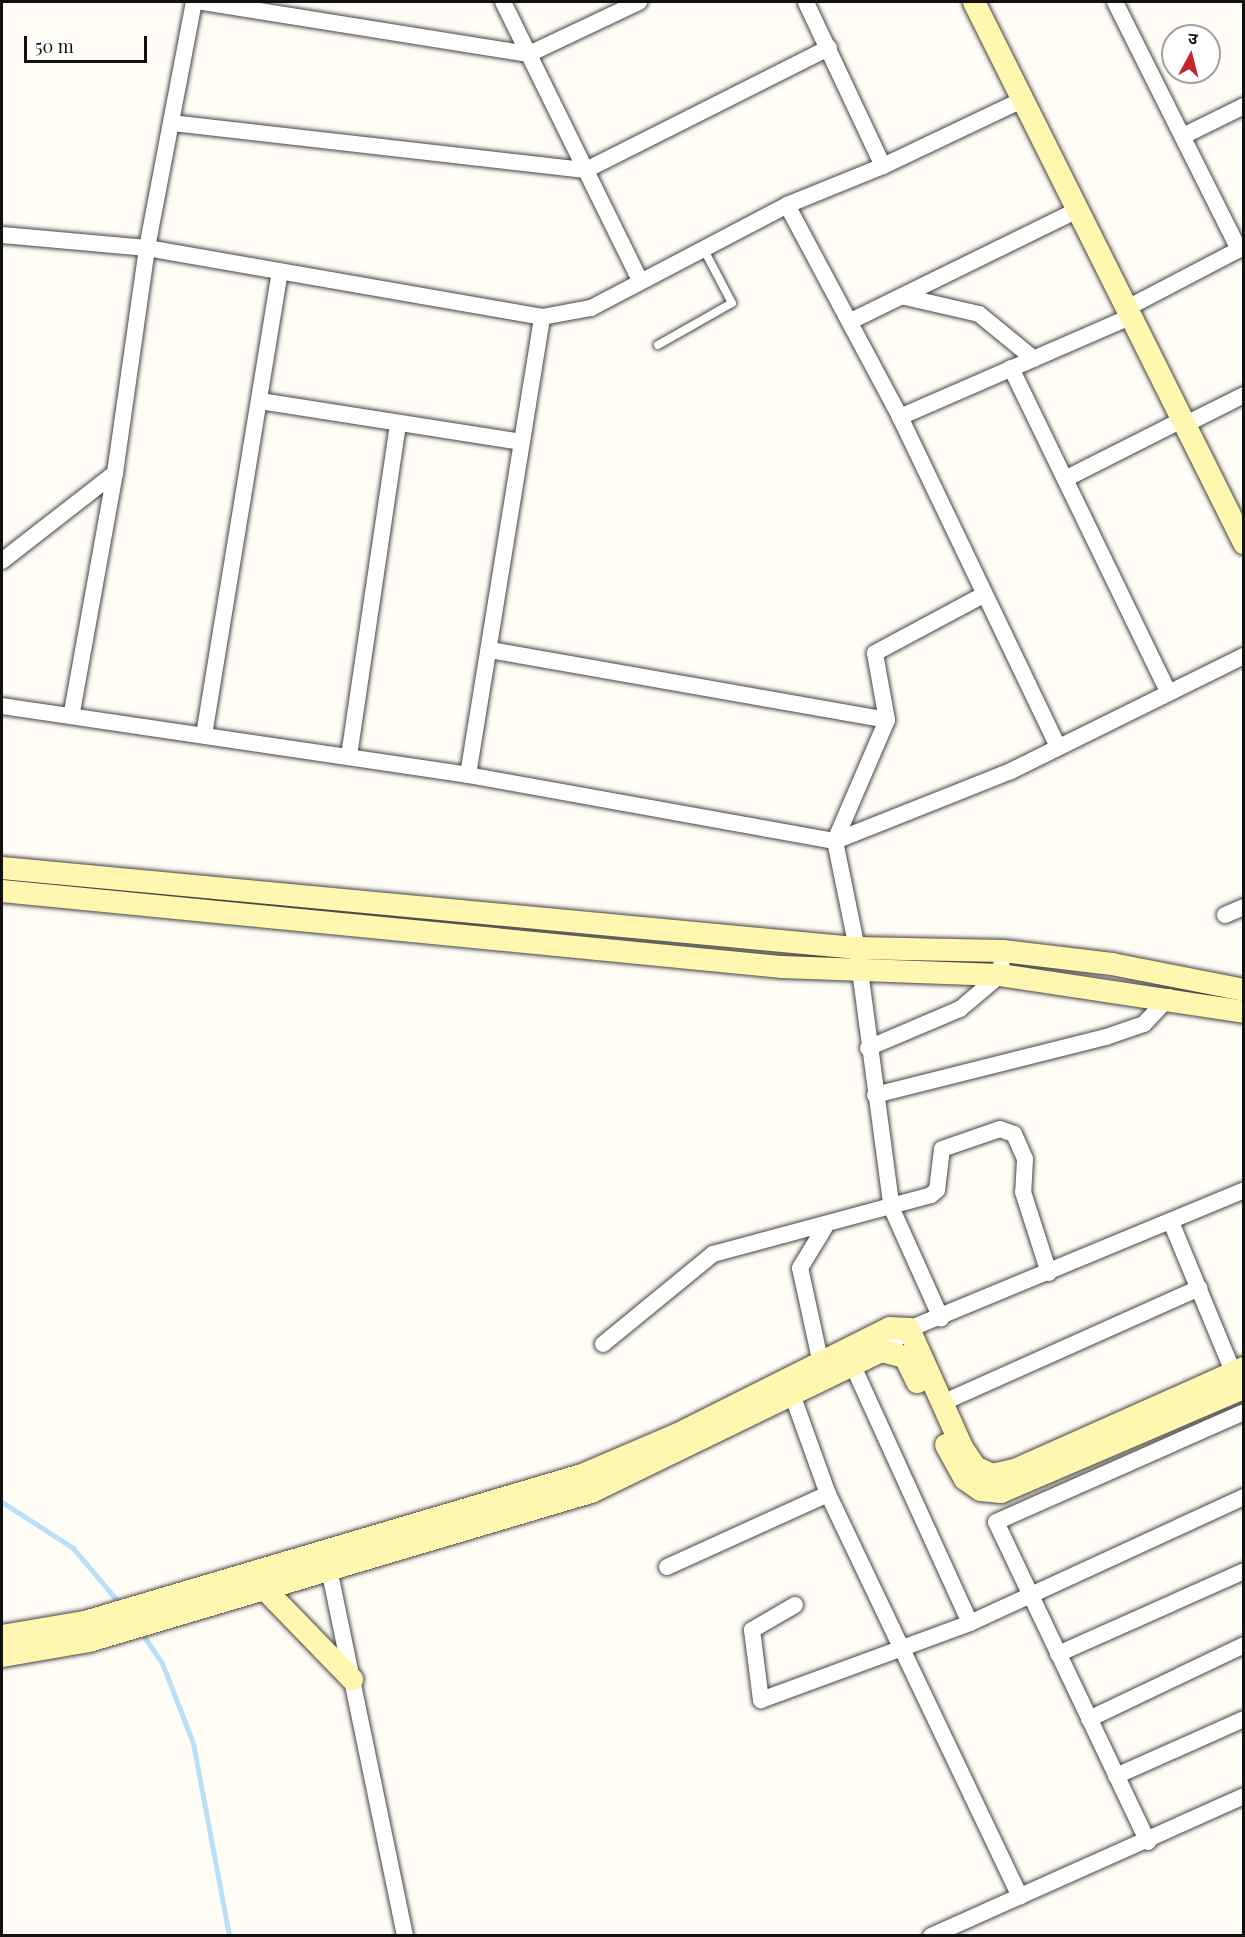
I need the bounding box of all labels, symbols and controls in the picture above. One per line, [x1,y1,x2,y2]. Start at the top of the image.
scale bar [27,24,150,62]
north arrow [1161,24,1221,84]
text: उ [1187,27,1199,49]
text: 50 m [35,34,74,58]

